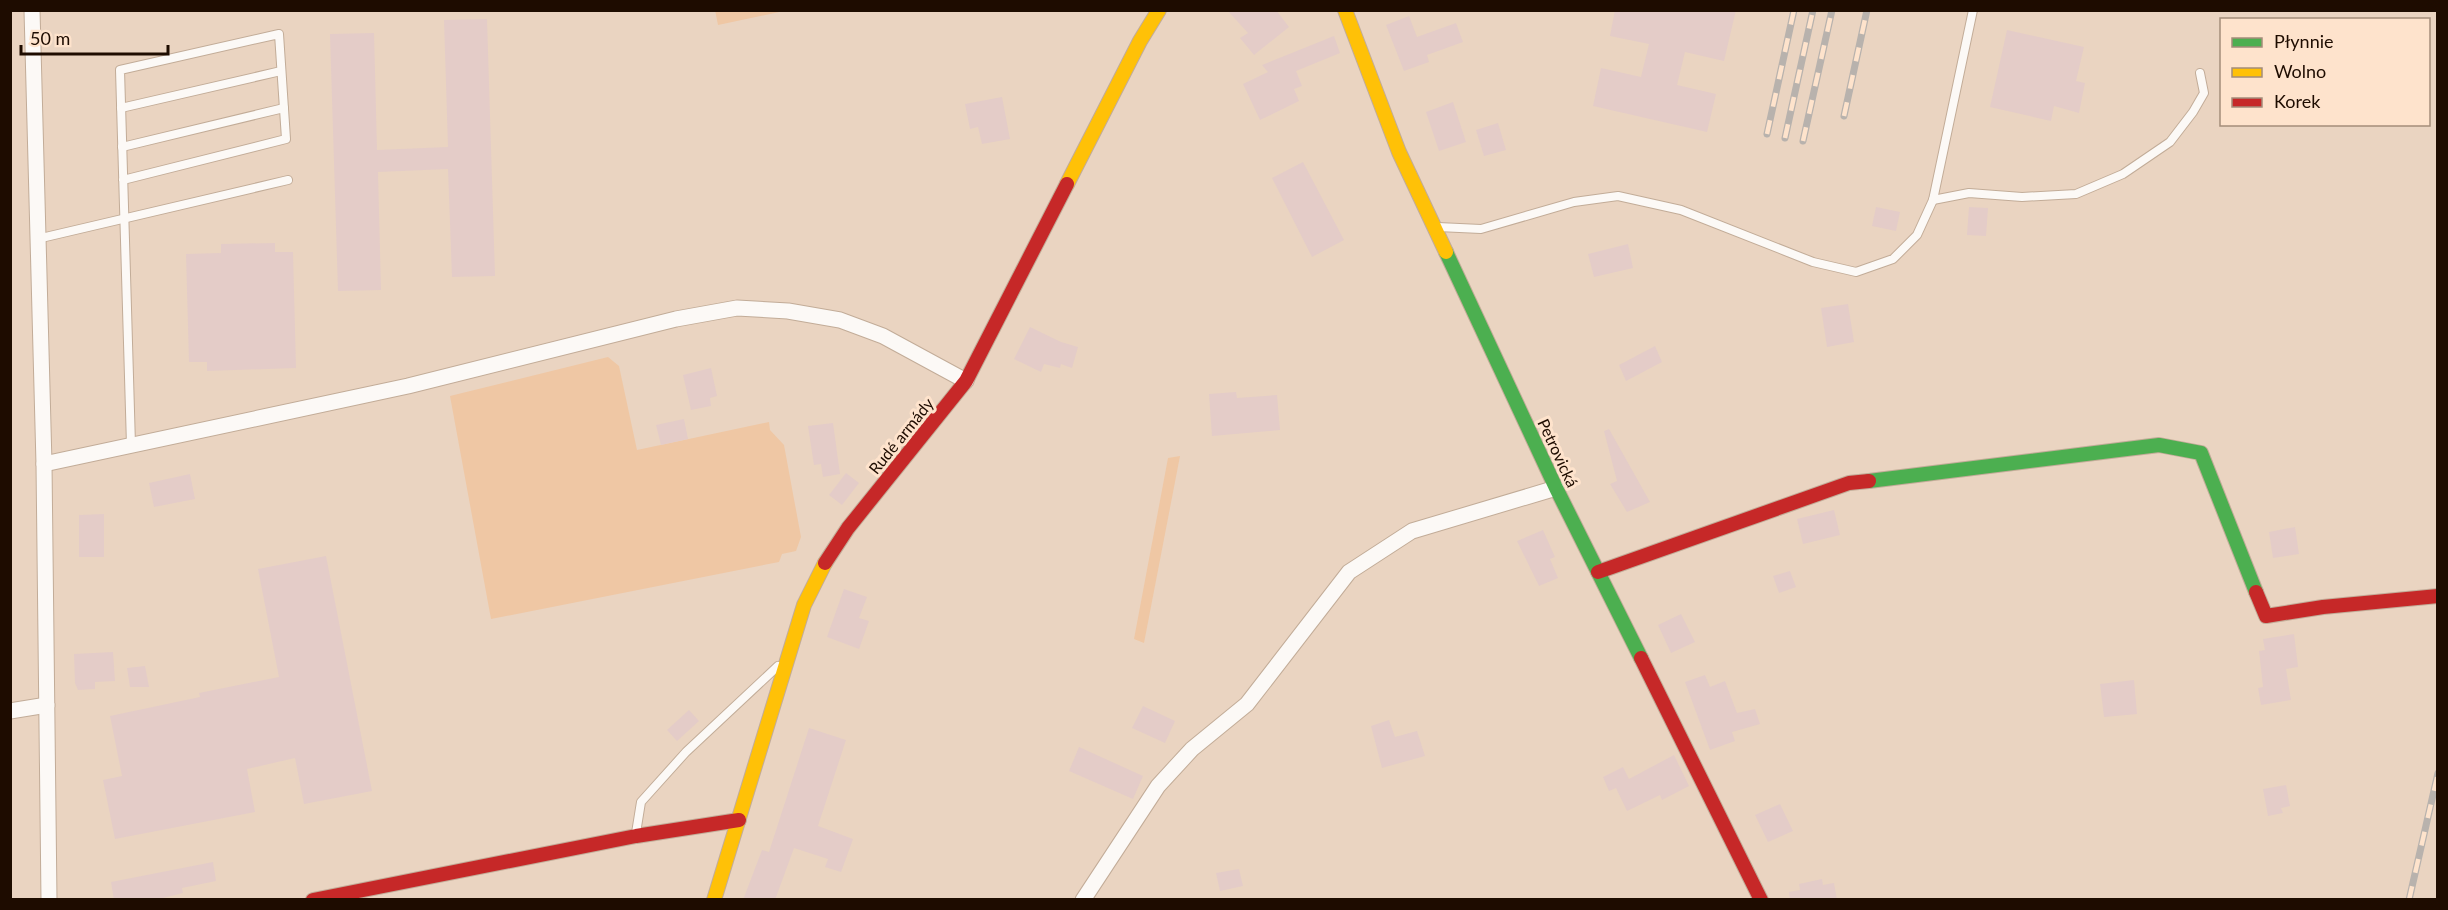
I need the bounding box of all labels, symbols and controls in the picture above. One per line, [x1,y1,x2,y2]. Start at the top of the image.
scale bar [21,18,168,56]
legend [2220,18,2430,126]
text: 50 m [30,27,70,49]
text: Płynnie [2274,30,2334,52]
text: Wolno [2274,60,2326,82]
text: Korek [2274,90,2321,112]
street label: Rudé armády [864,393,937,477]
street label: Petrovická [1534,415,1583,490]

